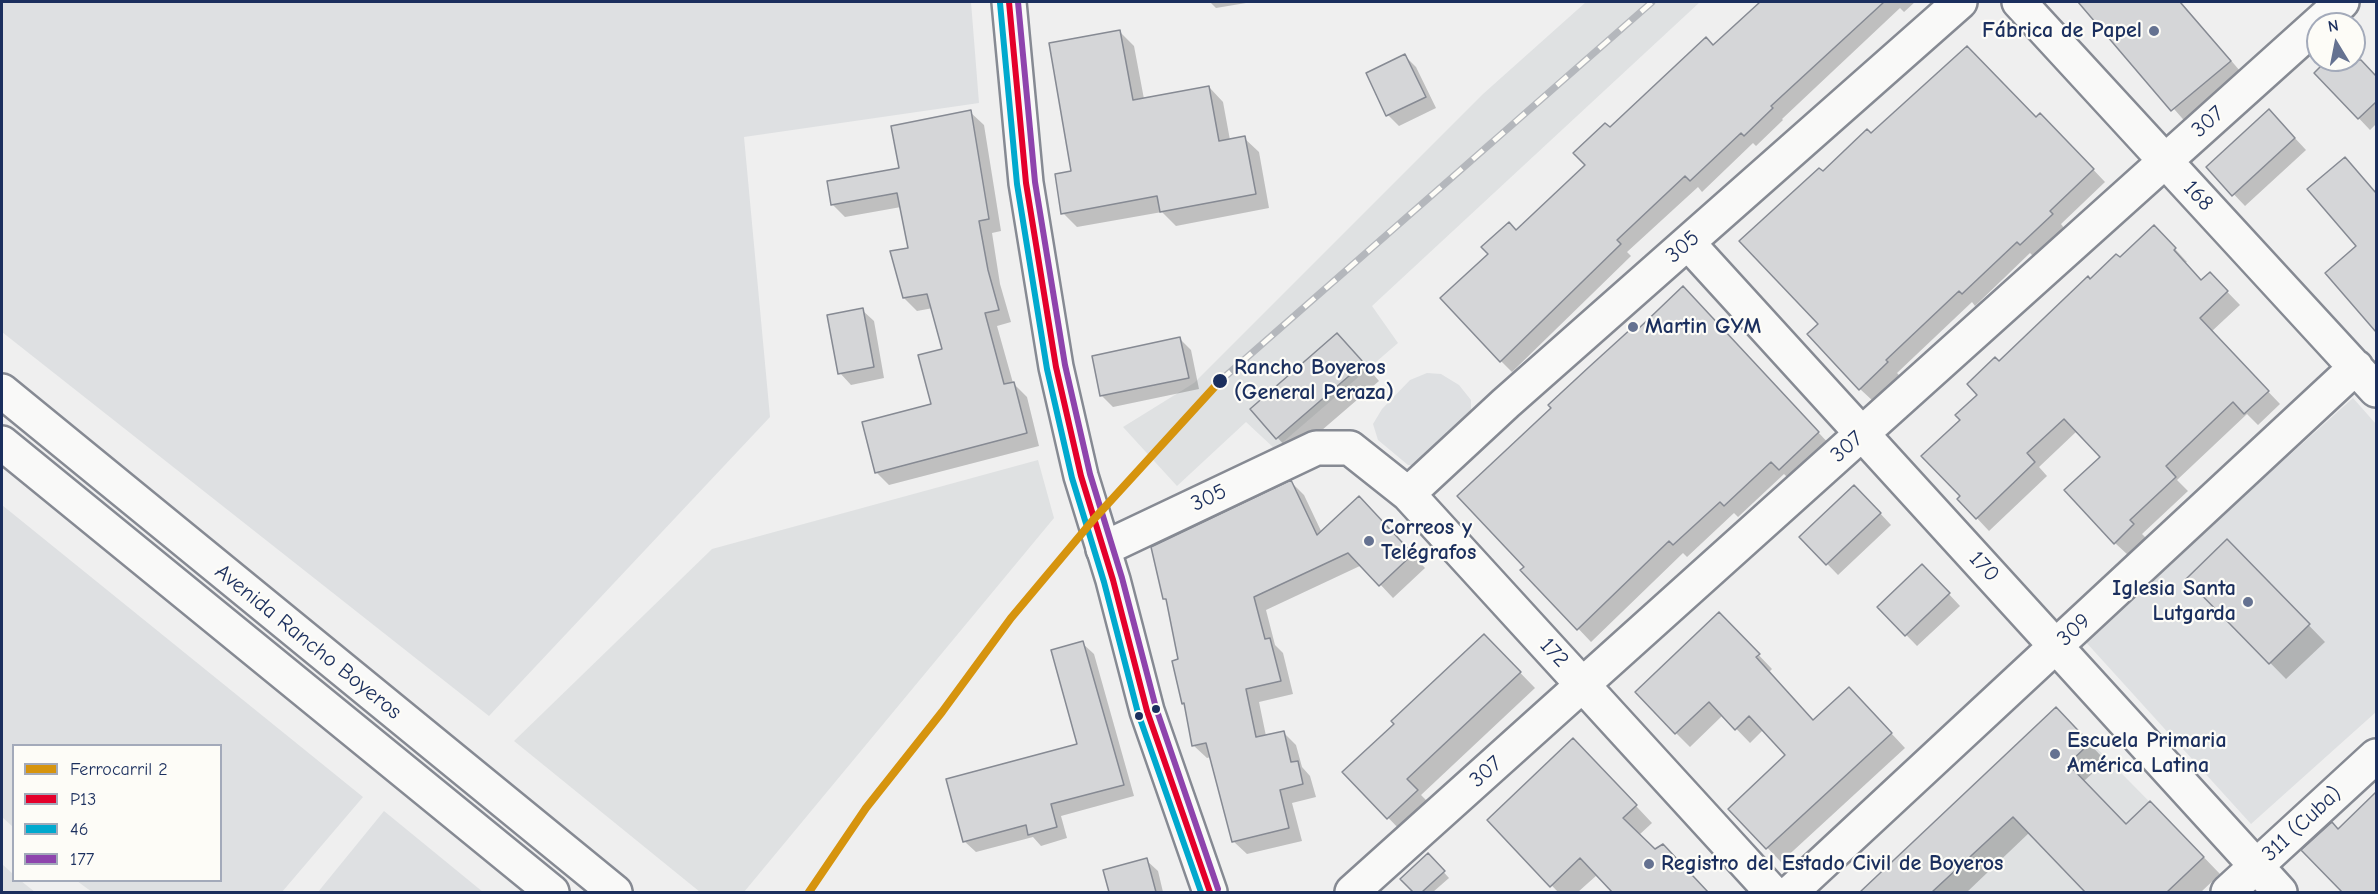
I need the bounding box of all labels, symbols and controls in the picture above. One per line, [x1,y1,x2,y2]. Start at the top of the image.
north arrow [2306,12,2366,72]
text: N [2327,16,2340,36]
place label: Fábrica de Papel [1982,18,2142,44]
marker: Fábrica de Papel [2147,24,2161,38]
street label: 307 [2186,101,2230,143]
street label: 168 [2177,175,2219,217]
street label: 305 [1661,225,1705,269]
place label: Martin GYM [1645,314,1761,340]
marker: Martin GYM [1626,320,1640,334]
place label: Rancho Boyeros (General Peraza) [1234,355,1394,406]
marker: Rancho Boyeros (General Peraza) [1211,372,1229,390]
street label: 307 [1825,426,1869,468]
street label: 305 [1187,478,1231,518]
place label: Correos y Telégrafos [1381,515,1476,566]
marker: Correos y Telégrafos [1362,534,1376,548]
street label: 170 [1963,546,2005,588]
street label: Avenida Rancho Boyeros [209,559,407,725]
place label: Iglesia Santa Lutgarda [2112,576,2236,628]
marker: Iglesia Santa Lutgarda [2241,595,2255,609]
street label: 309 [2052,608,2096,652]
street label: 172 [1534,633,1574,673]
unlabelled marker [1150,703,1162,715]
unlabelled marker [1133,710,1145,722]
place label: Escuela Primaria América Latina [2067,728,2227,780]
legend [12,744,222,882]
marker: Escuela Primaria América Latina [2048,747,2062,761]
street label: 307 [1464,751,1508,793]
text: Ferrocarril 2 [70,759,168,780]
street label: 311 (Cuba) [2257,781,2347,867]
text: P13 [70,789,96,810]
text: 46 [70,819,88,840]
text: 177 [70,849,94,870]
place label: Registro del Estado Civil de Boyeros [1661,851,2003,877]
marker: Registro del Estado Civil de Boyeros [1642,857,1656,871]

